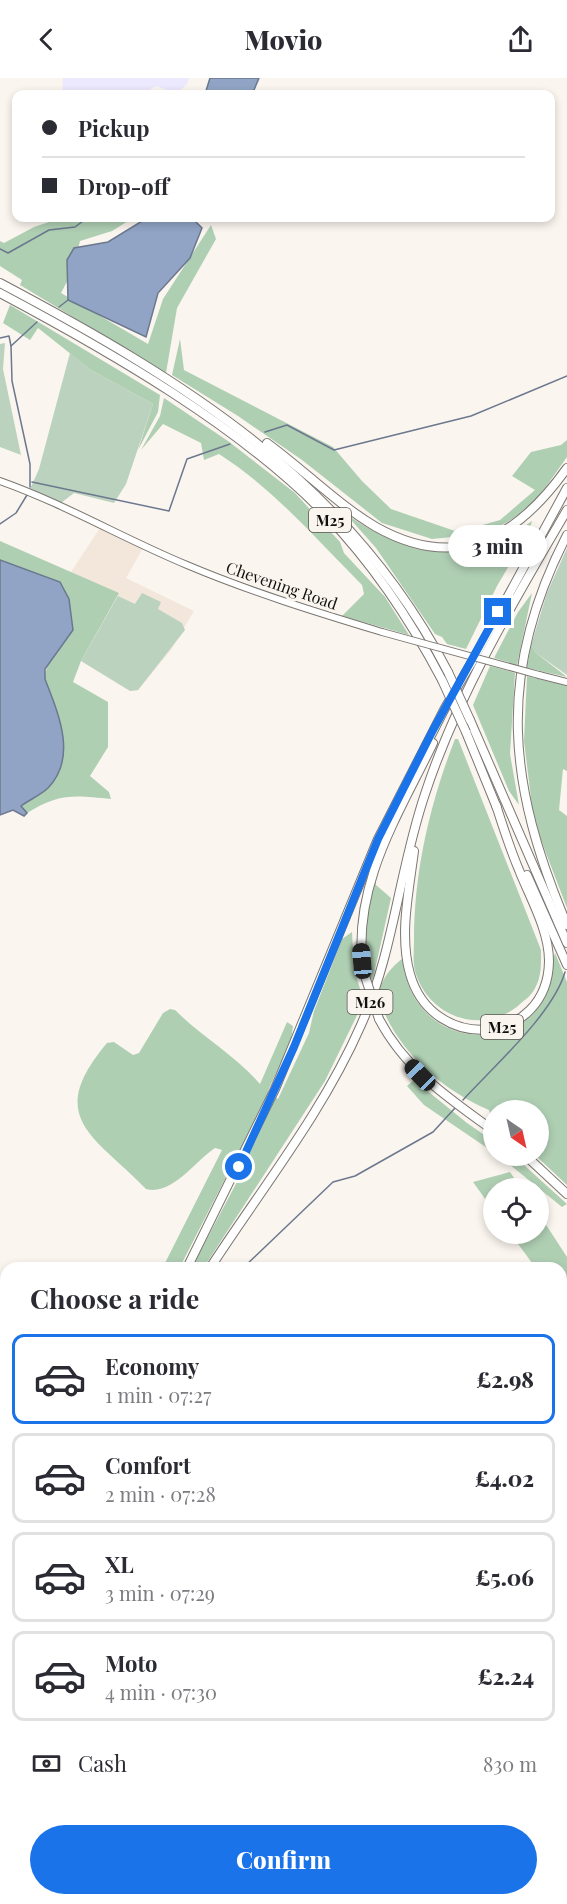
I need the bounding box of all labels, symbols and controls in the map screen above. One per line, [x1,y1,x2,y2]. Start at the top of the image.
text: Movio [244,21,323,57]
icon: back [30,23,63,56]
icon: share [504,23,537,56]
text: Pickup [78,113,149,143]
text: Drop-off [78,171,169,201]
road number: M25 [309,508,351,532]
callout: 3 min [448,525,548,567]
text: 3 min [472,532,523,559]
street label: Chevening Road [223,556,341,614]
route end [484,598,511,625]
car [351,942,373,980]
road number: M26 [348,990,392,1014]
road number: M25 [481,1015,523,1039]
car [401,1056,439,1094]
north arrow [483,1100,549,1166]
map controls [483,1100,549,1244]
route start [225,1153,252,1180]
button: locate [483,1178,549,1244]
text: Choose a ride [30,1280,199,1316]
text: Economy [105,1351,199,1381]
icon: car [33,1352,87,1406]
text: £2.98 [476,1364,534,1394]
text: 1 min · 07:27 [105,1381,211,1408]
text: Comfort [105,1450,191,1480]
icon: car [33,1451,87,1505]
text: £4.02 [475,1463,534,1493]
text: 2 min · 07:28 [105,1480,216,1507]
text: XL [105,1549,134,1579]
icon: car [33,1550,87,1604]
text: £5.06 [475,1562,534,1592]
text: 3 min · 07:29 [105,1579,215,1606]
text: Moto [105,1648,158,1678]
icon: car [33,1649,87,1703]
text: £2.24 [477,1661,534,1691]
text: 4 min · 07:30 [105,1678,217,1705]
icon: cash [30,1747,63,1780]
text: Cash [78,1748,127,1778]
text: 830 m [483,1750,537,1777]
button: Confirm [30,1825,537,1894]

